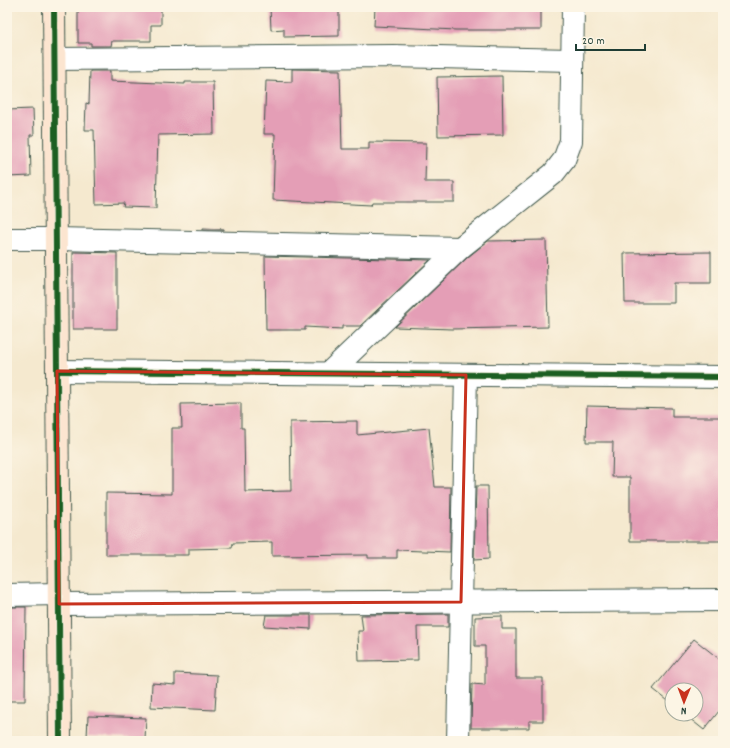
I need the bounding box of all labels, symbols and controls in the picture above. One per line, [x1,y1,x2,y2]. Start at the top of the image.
scale bar [576,26,645,52]
text: 20 m [582,33,605,50]
north arrow [664,682,704,722]
text: N [680,702,687,718]

